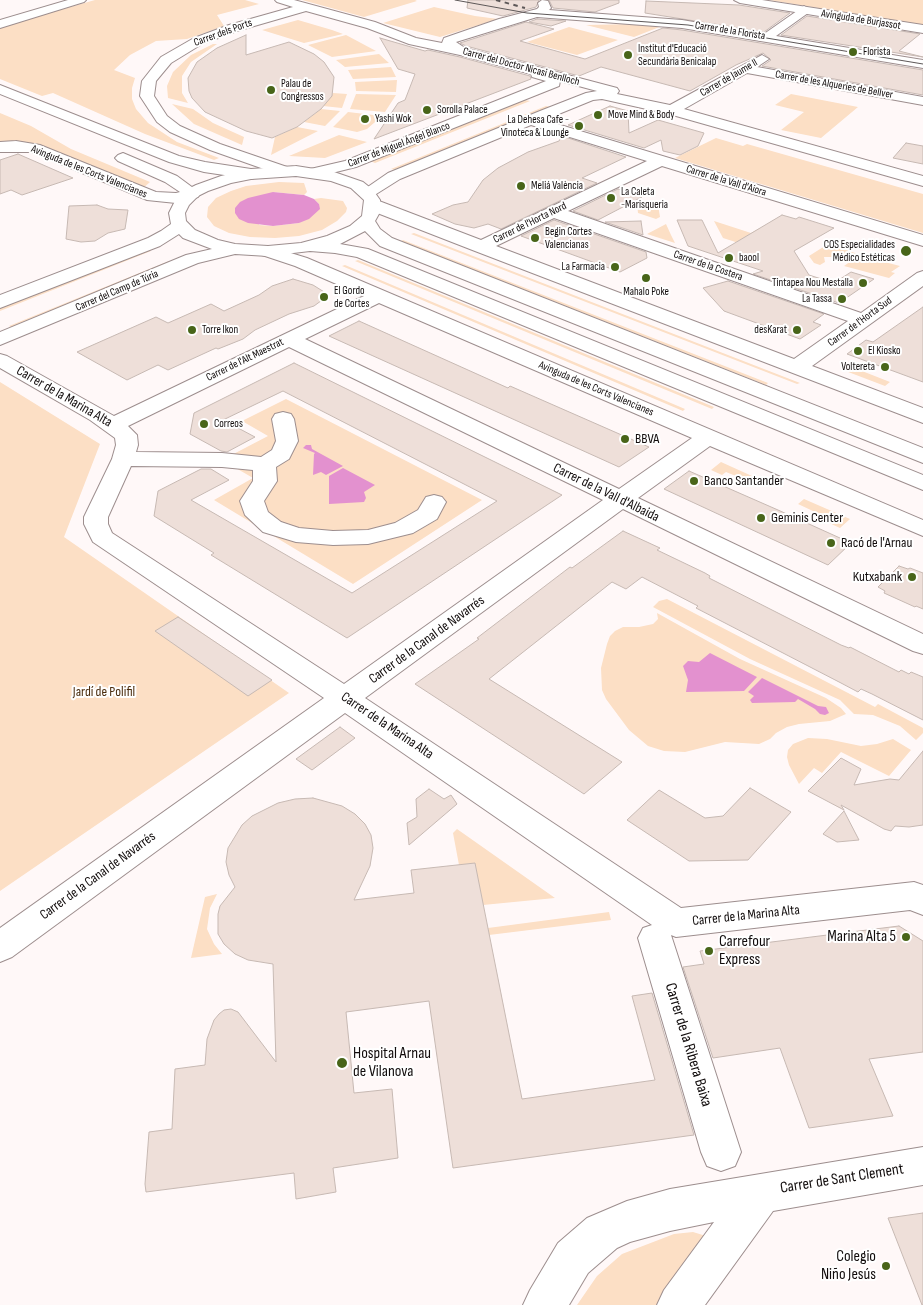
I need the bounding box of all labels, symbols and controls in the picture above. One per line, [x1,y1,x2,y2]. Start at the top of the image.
street label: Avinguda de Burjassot [820,7,902,33]
street label: Carrer dels Ports [192,16,254,50]
street label: Carrer de la Florista [694,19,766,43]
place label: Institut d'Educació Secundària Benicalap [638,42,716,68]
street label: Carrer del Doctor Nicasi Benlloch [461,45,581,89]
place label: Florista [863,45,890,59]
marker: Florista [847,46,859,58]
marker: Institut d'Educació Secundària Benicalap [622,49,634,61]
street label: Carrer de Jaume II [698,56,760,100]
street label: Carrer de les Alqueries de Bellver [774,68,894,102]
place label: Palau de Congressos [281,77,324,103]
marker: Palau de Congressos [265,84,277,96]
place label: Sorolla Palace [437,103,488,117]
marker: Sorolla Palace [421,104,433,116]
place label: Move Mind & Body [608,108,675,122]
marker: Move Mind & Body [592,109,604,121]
place label: Yashi Wok [375,112,412,126]
marker: Yashi Wok [359,113,371,125]
place label: La Dehesa Cafe - Vinoteca & Lounge [501,113,569,139]
street label: Carrer de Miguel Ángel Blanco [346,119,452,171]
marker: La Dehesa Cafe - Vinoteca & Lounge [573,120,585,132]
street label: Avinguda de les Corts Valencianes [29,143,149,201]
street label: Carrer de la Vall d'Aiora [684,163,768,199]
place label: Meliá València [531,179,583,193]
marker: Meliá València [515,180,527,192]
place label: La Caleta -Marisqueria [621,185,668,211]
marker: La Caleta -Marisqueria [605,192,617,204]
street label: Carrer de l'Horta Nord [491,200,569,246]
place label: Begin Cortes Valencianas [545,225,592,251]
marker: Begin Cortes Valencianas [529,232,541,244]
place label: COS Especialidades Médico Estéticas [824,238,895,264]
marker: COS Especialidades Médico Estéticas [899,244,913,258]
street label: Carrer de la Costera [672,248,744,284]
place label: baool [739,251,759,265]
marker: baool [723,252,735,264]
place label: La Farmacia [562,260,605,274]
marker: La Farmacia [609,261,621,273]
street label: Carrer del Camp de Túria [74,268,160,314]
marker: Mahalo Poke [640,272,652,284]
place label: Tintapea Nou Mestalla [772,276,853,290]
marker: Tintapea Nou Mestalla [857,277,869,289]
place label: El Gordo de Cortes [334,284,369,310]
place label: Mahalo Poke [623,285,669,299]
marker: El Gordo de Cortes [318,291,330,303]
place label: La Tassa [802,292,832,306]
marker: La Tassa [836,293,848,305]
street label: Carrer de l'Horta Sud [825,294,895,350]
place label: Torre Ikon [202,323,238,337]
place label: desKarat [754,323,787,337]
marker: Torre Ikon [186,324,198,336]
marker: desKarat [791,324,803,336]
street label: Carrer de l'Alt Maestrat [204,336,286,384]
place label: El Kiosko [868,344,900,358]
marker: El Kiosko [852,345,864,357]
street label: Avinguda de les Corts Valencianes [536,359,656,419]
place label: Voltereta [841,360,875,374]
marker: Voltereta [879,361,891,373]
street label: Carrer de la Marina Alta [13,363,115,431]
place label: Correos [214,417,243,431]
marker: Correos [198,418,210,430]
place label: BBVA [635,431,659,447]
marker: BBVA [619,433,631,445]
street label: Carrer de la Vall d'Albaida [550,460,662,526]
place label: Banco Santander [704,473,784,489]
marker: Banco Santander [688,475,700,487]
place label: Geminis Center [771,510,843,526]
marker: Geminis Center [755,512,767,524]
place label: Racó de l'Arnau [841,535,912,551]
marker: Racó de l'Arnau [825,537,837,549]
place label: Kutxabank [853,569,902,585]
marker: Kutxabank [906,571,918,583]
street label: Carrer de la Canal de Navarrés [366,592,488,688]
park label: Jardí de Polifil [73,684,135,700]
street label: Carrer de la Marina Alta [338,689,436,763]
street label: Carrer de la Canal de Navarrés [37,828,159,924]
street label: Carrer de la Marina Alta [691,902,801,930]
place label: Marina Alta 5 [827,927,896,947]
marker: Marina Alta 5 [900,931,912,943]
place label: Carrefour Express [719,932,770,970]
marker: Carrefour Express [703,945,715,957]
street label: Carrer de la Ribera Baixa [660,981,716,1109]
place label: Hospital Arnau de Vilanova [353,1044,431,1082]
marker: Hospital Arnau de Vilanova [335,1056,349,1070]
street label: Carrer de Sant Clement [779,1160,905,1198]
place label: Colegio Niño Jesús [821,1247,876,1285]
marker: Colegio Niño Jesús [880,1260,892,1272]

